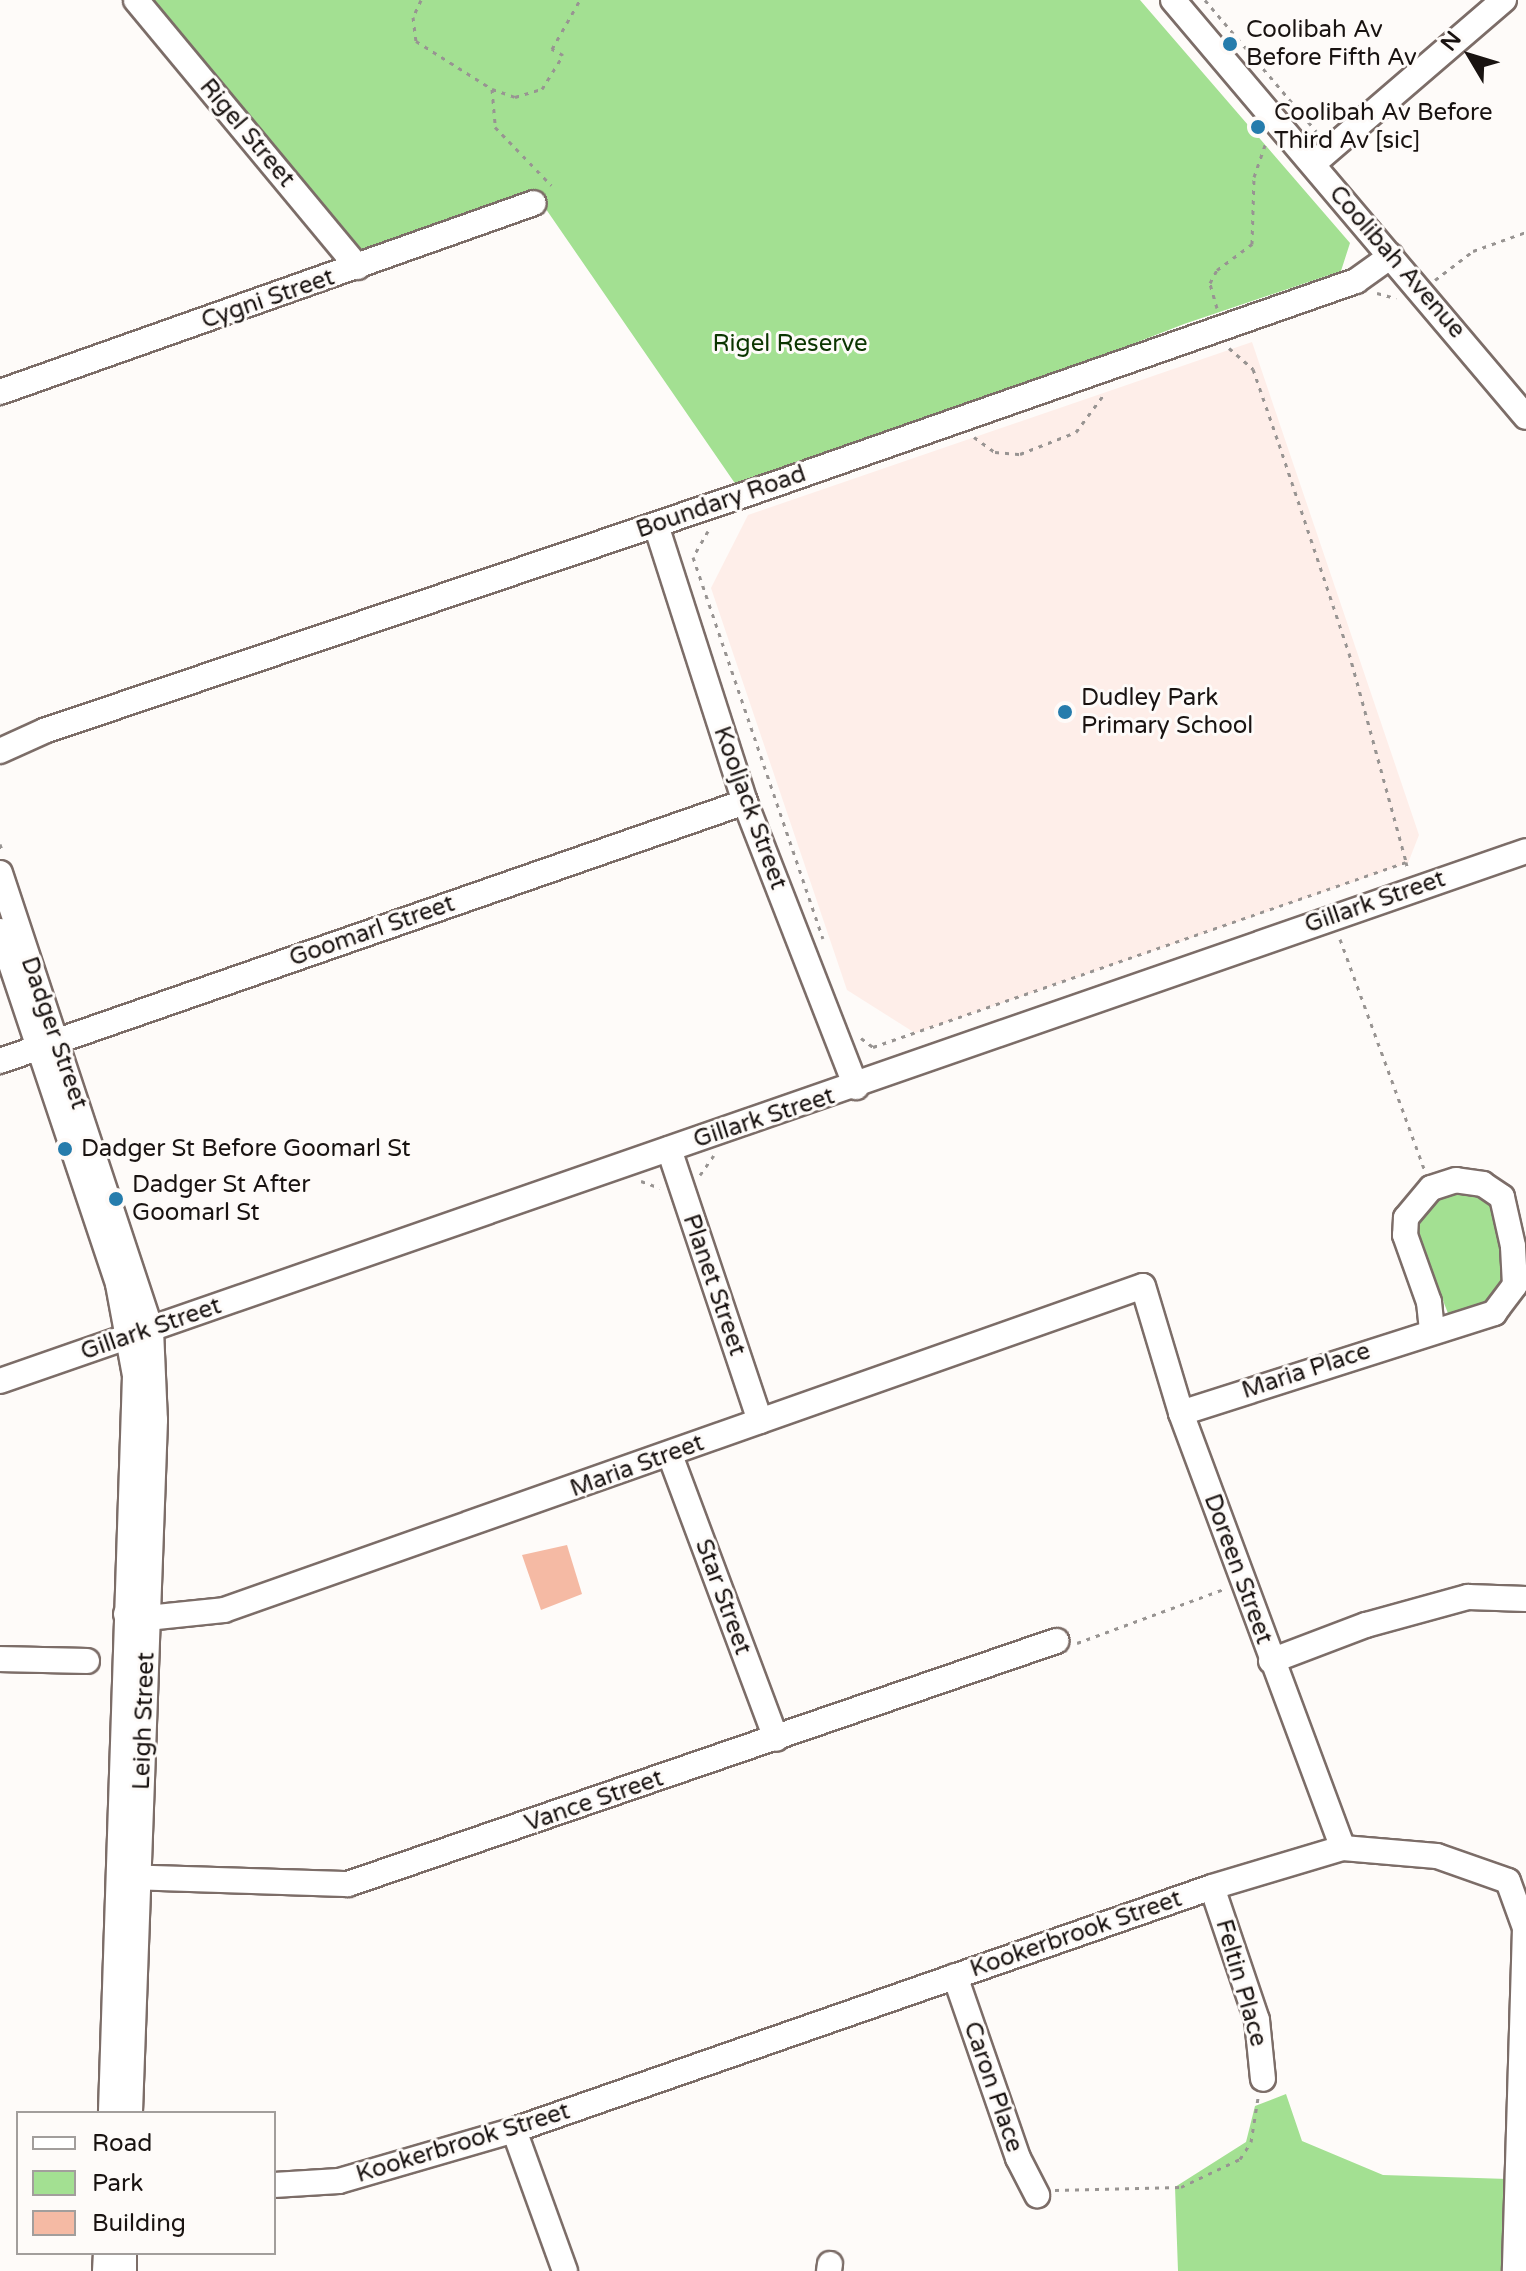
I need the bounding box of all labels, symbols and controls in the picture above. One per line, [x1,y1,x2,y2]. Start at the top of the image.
place label: Coolibah Av Before Fifth Av [1246,16,1417,72]
north arrow [1430,16,1510,96]
text: N [1435,26,1467,56]
marker: Coolibah Av Before Fifth Av [1221,35,1239,53]
street label: Rigel Street [193,73,301,193]
place label: Coolibah Av Before Third Av [sic] [1274,99,1492,155]
marker: Coolibah Av Before Third Av [sic] [1249,118,1267,136]
street label: Coolibah Avenue [1323,180,1471,344]
street label: Cygni Street [198,263,338,335]
park label: Rigel Reserve [712,330,868,358]
street label: Boundary Road [632,459,810,545]
place label: Dudley Park Primary School [1081,684,1253,740]
marker: Dudley Park Primary School [1056,703,1074,721]
street label: Kooljack Street [707,722,793,894]
street label: Gillark Street [1301,865,1449,939]
street label: Goomarl Street [286,889,458,973]
street label: Dadger Street [14,953,94,1113]
street label: Gillark Street [690,1082,838,1154]
place label: Dadger St Before Goomarl St [81,1135,411,1163]
marker: Dadger St Before Goomarl St [56,1140,74,1158]
place label: Dadger St After Goomarl St [132,1171,310,1227]
marker: Dadger St After Goomarl St [107,1190,125,1208]
street label: Planet Street [676,1211,752,1359]
street label: Gillark Street [77,1292,225,1366]
street label: Maria Place [1238,1337,1374,1405]
street label: Maria Street [566,1428,708,1504]
street label: Doreen Street [1198,1490,1278,1648]
street label: Star Street [689,1535,757,1659]
street label: Leigh Street [127,1652,161,1790]
street label: Vance Street [521,1764,667,1838]
street label: Kookerbrook Street [966,1884,1186,1984]
street label: Feltin Place [1209,1916,1273,2050]
street label: Caron Place [957,2018,1029,2156]
street label: Kookerbrook Street [353,2097,573,2189]
legend [16,2111,276,2255]
text: Road [92,2129,152,2158]
text: Park [92,2169,143,2198]
text: Building [92,2209,186,2238]

